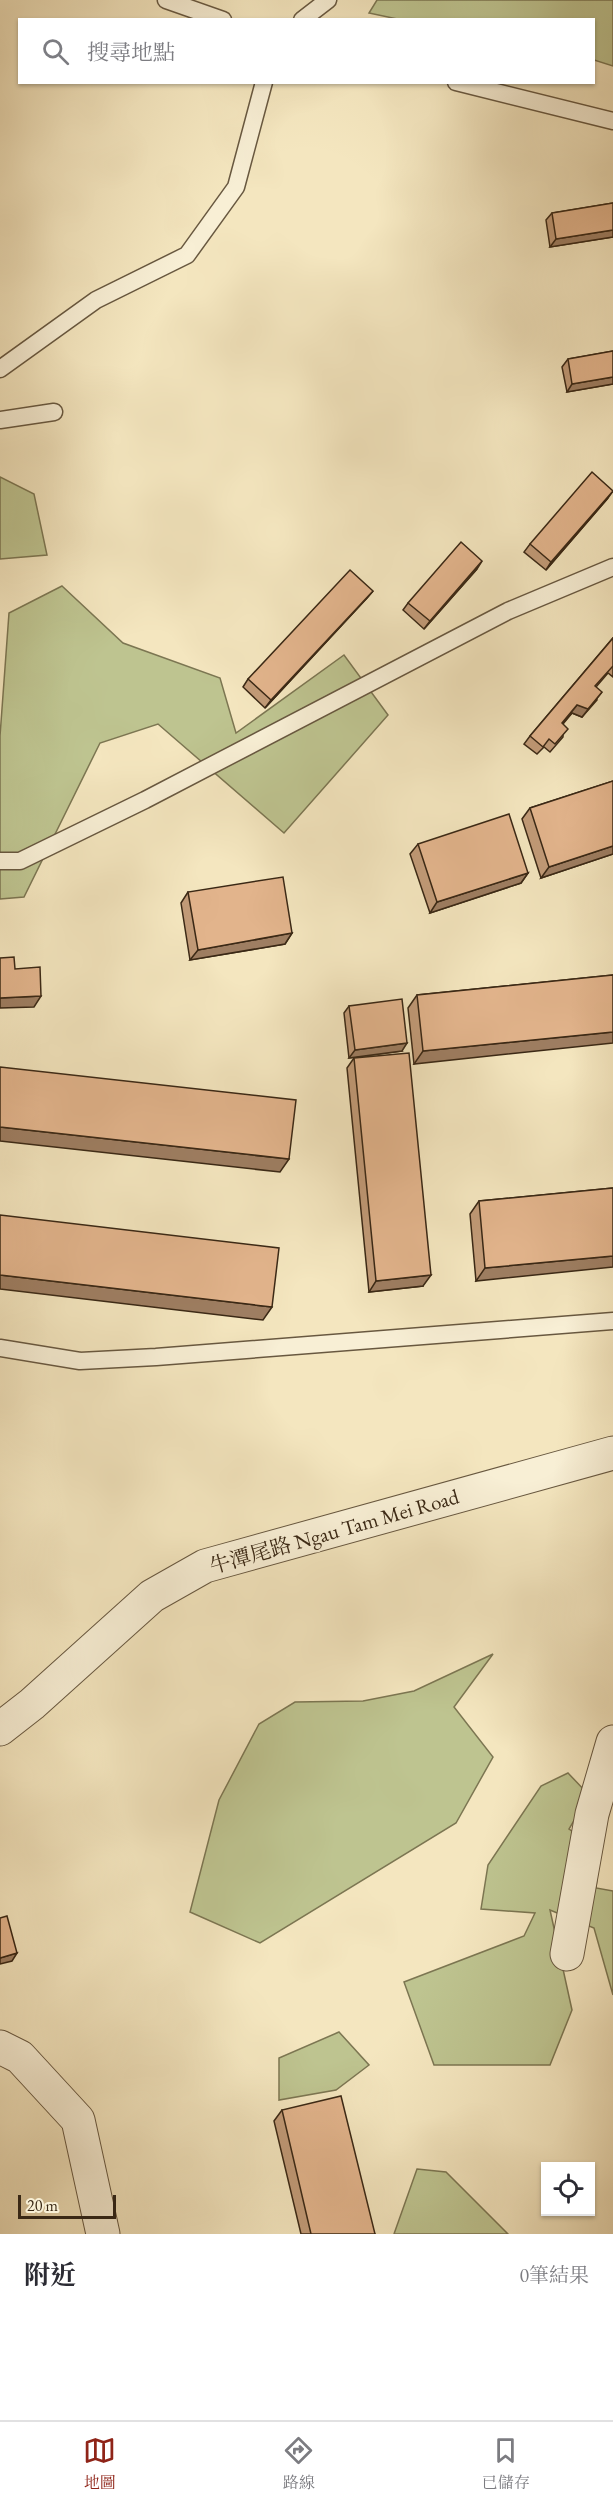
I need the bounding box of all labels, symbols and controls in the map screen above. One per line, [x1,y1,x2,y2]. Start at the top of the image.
search box [18,18,595,84]
icon: search [39,35,72,68]
text: 搜尋地點 [87,38,175,67]
street label: 牛潭尾路 Ngau Tam Mei Road [206,1482,462,1580]
map controls [541,2162,595,2216]
button: locate [541,2162,595,2216]
scale bar [18,2192,116,2220]
text: 20 m [27,2195,58,2216]
text: 附近 [24,2258,76,2292]
text: 0筆結果 [519,2262,589,2288]
tab: 地圖 [83,2434,116,2493]
tab: 路線 [282,2434,315,2493]
tab: 已儲存 [482,2434,530,2493]

